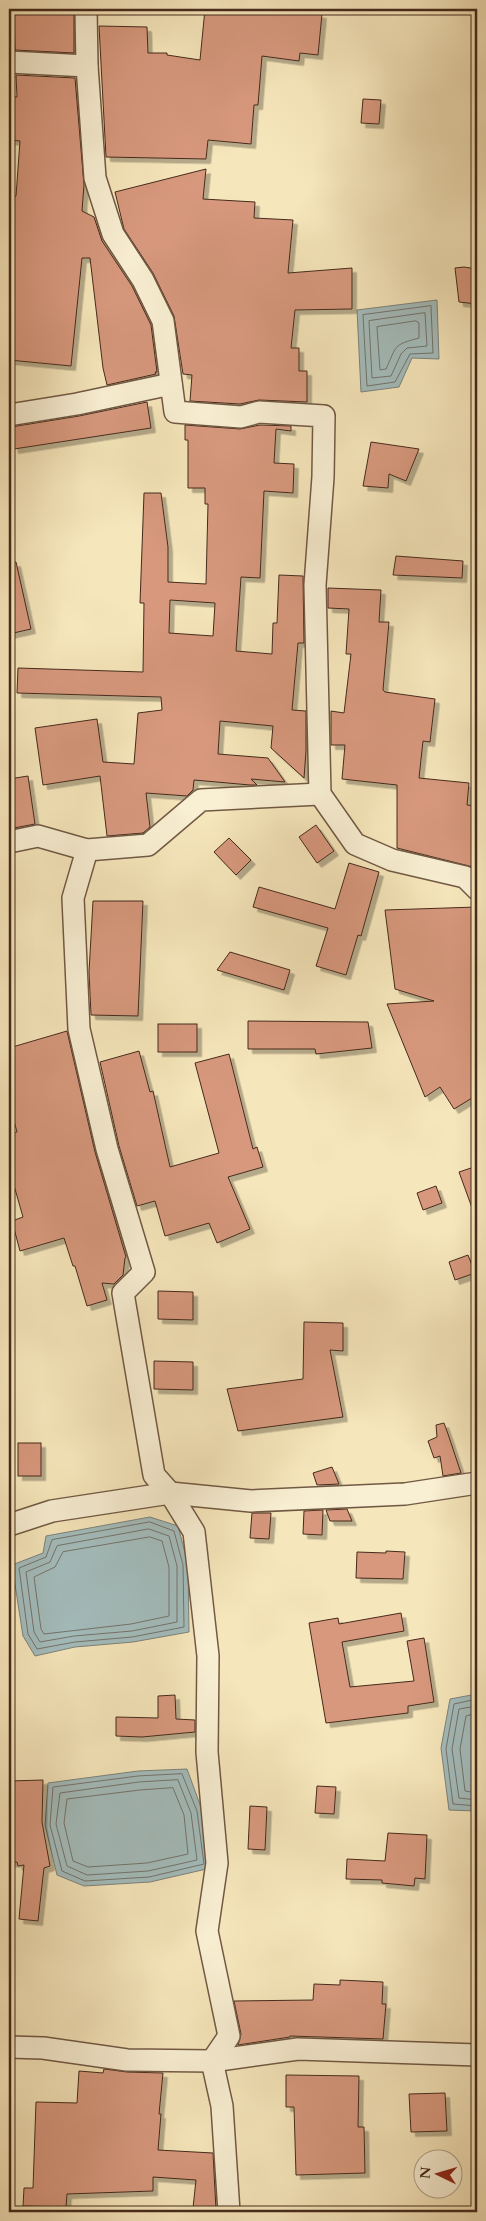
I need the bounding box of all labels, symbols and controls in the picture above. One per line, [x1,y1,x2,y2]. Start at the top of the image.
north arrow [414,2148,464,2198]
text: N [416,2166,436,2180]

